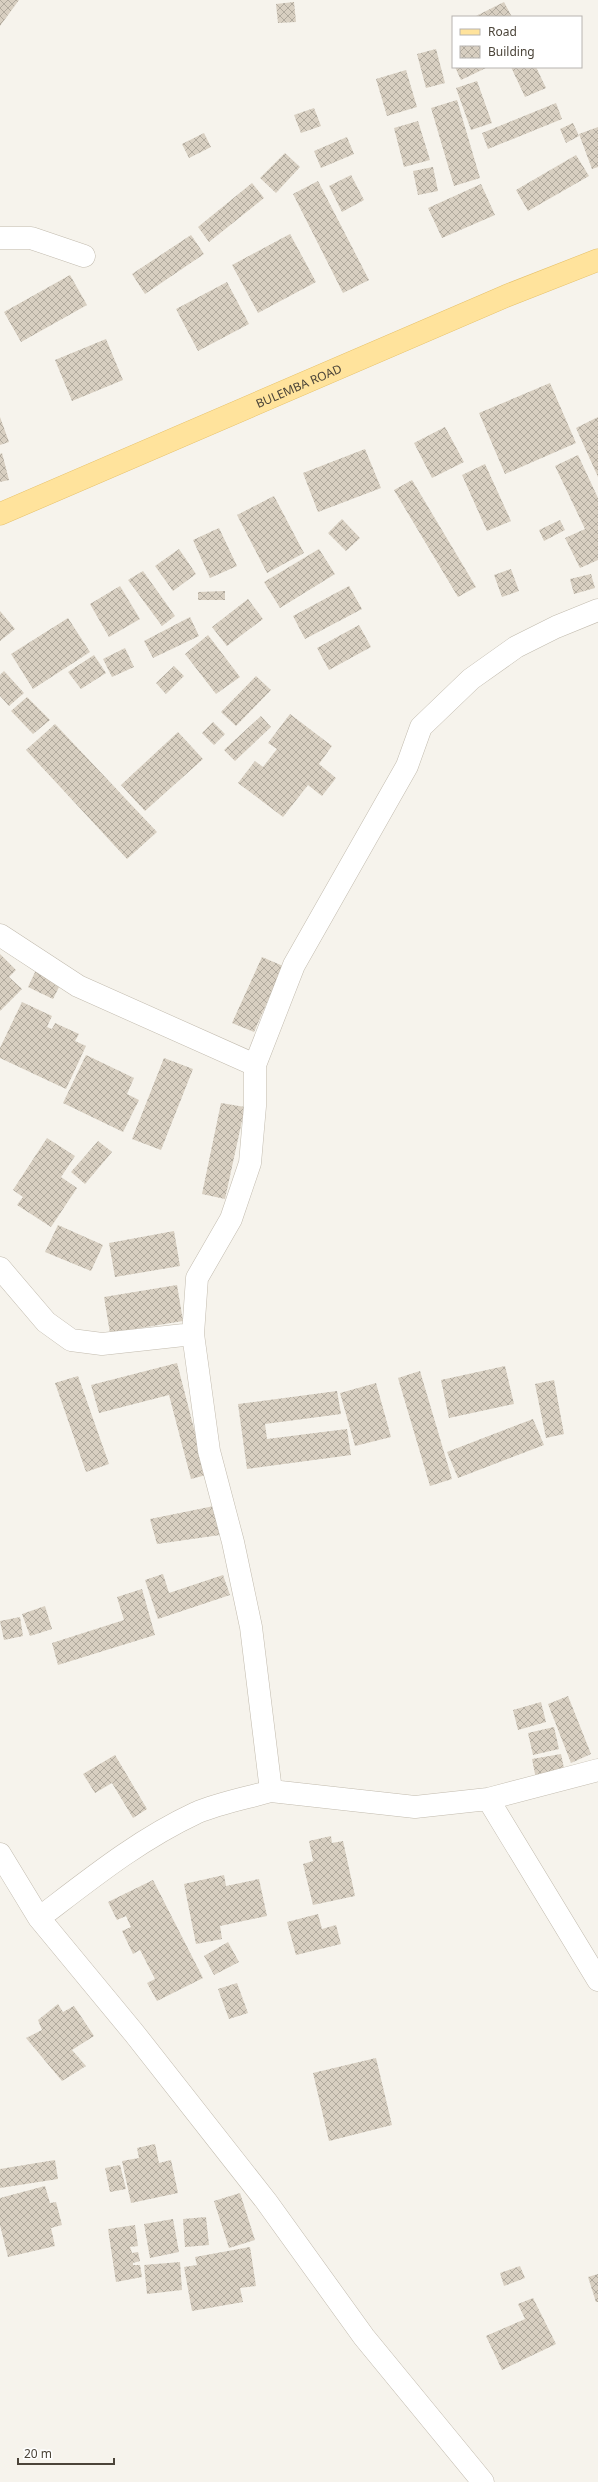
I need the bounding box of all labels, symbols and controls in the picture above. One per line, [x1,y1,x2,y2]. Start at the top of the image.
legend [452,16,582,68]
text: Road [488,23,517,40]
text: Building [488,43,535,60]
street label: BULEMBA ROAD [253,359,344,411]
scale bar [18,2440,114,2466]
text: 20 m [24,2445,52,2462]

